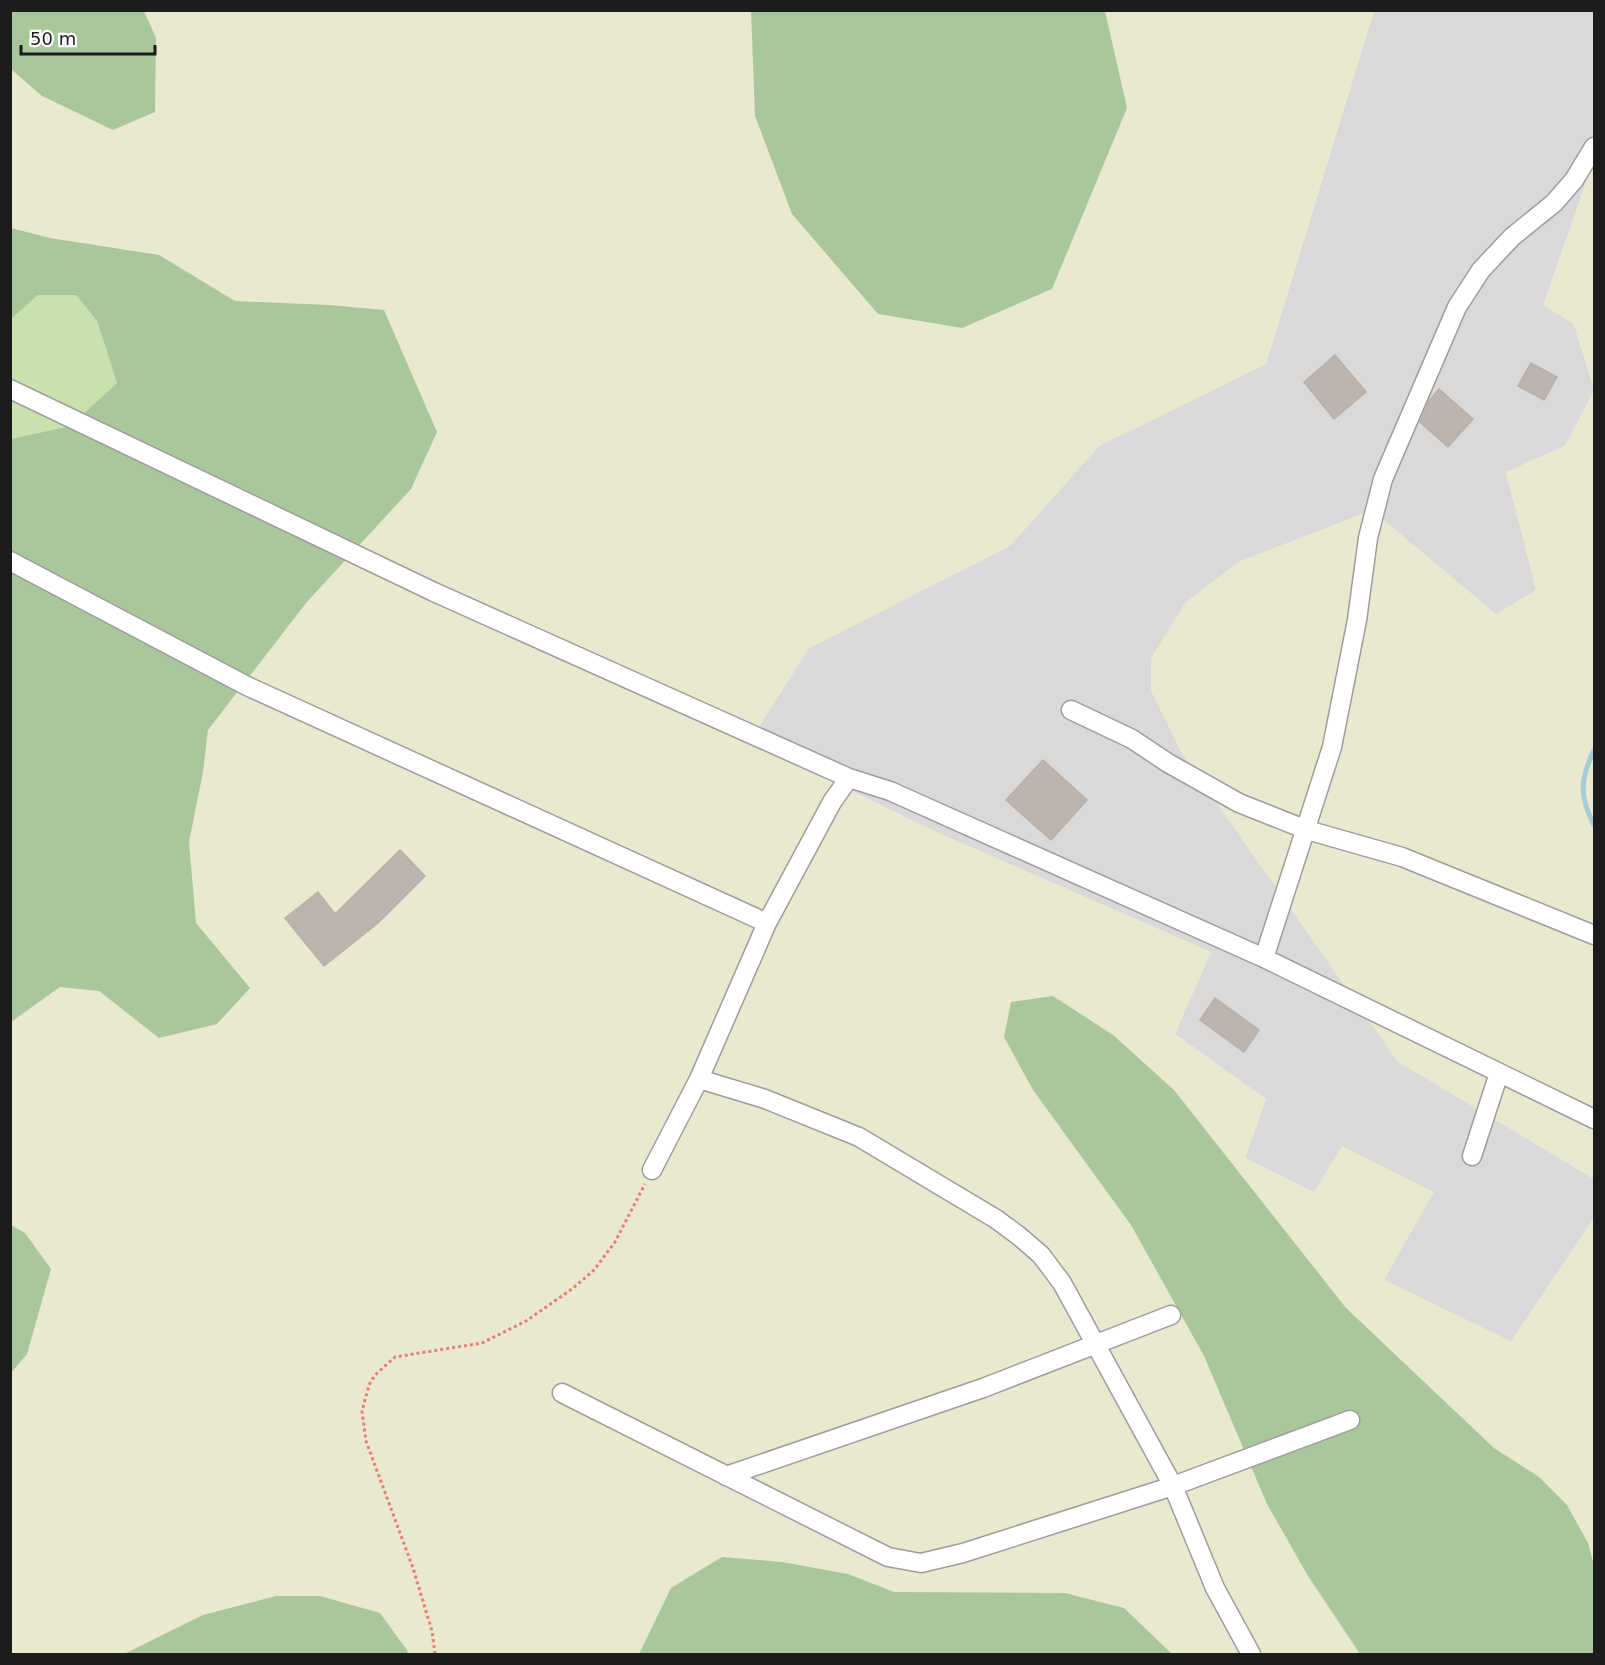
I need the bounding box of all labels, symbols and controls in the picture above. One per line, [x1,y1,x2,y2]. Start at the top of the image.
scale bar [21,18,154,56]
text: 50 m [30,28,76,49]

